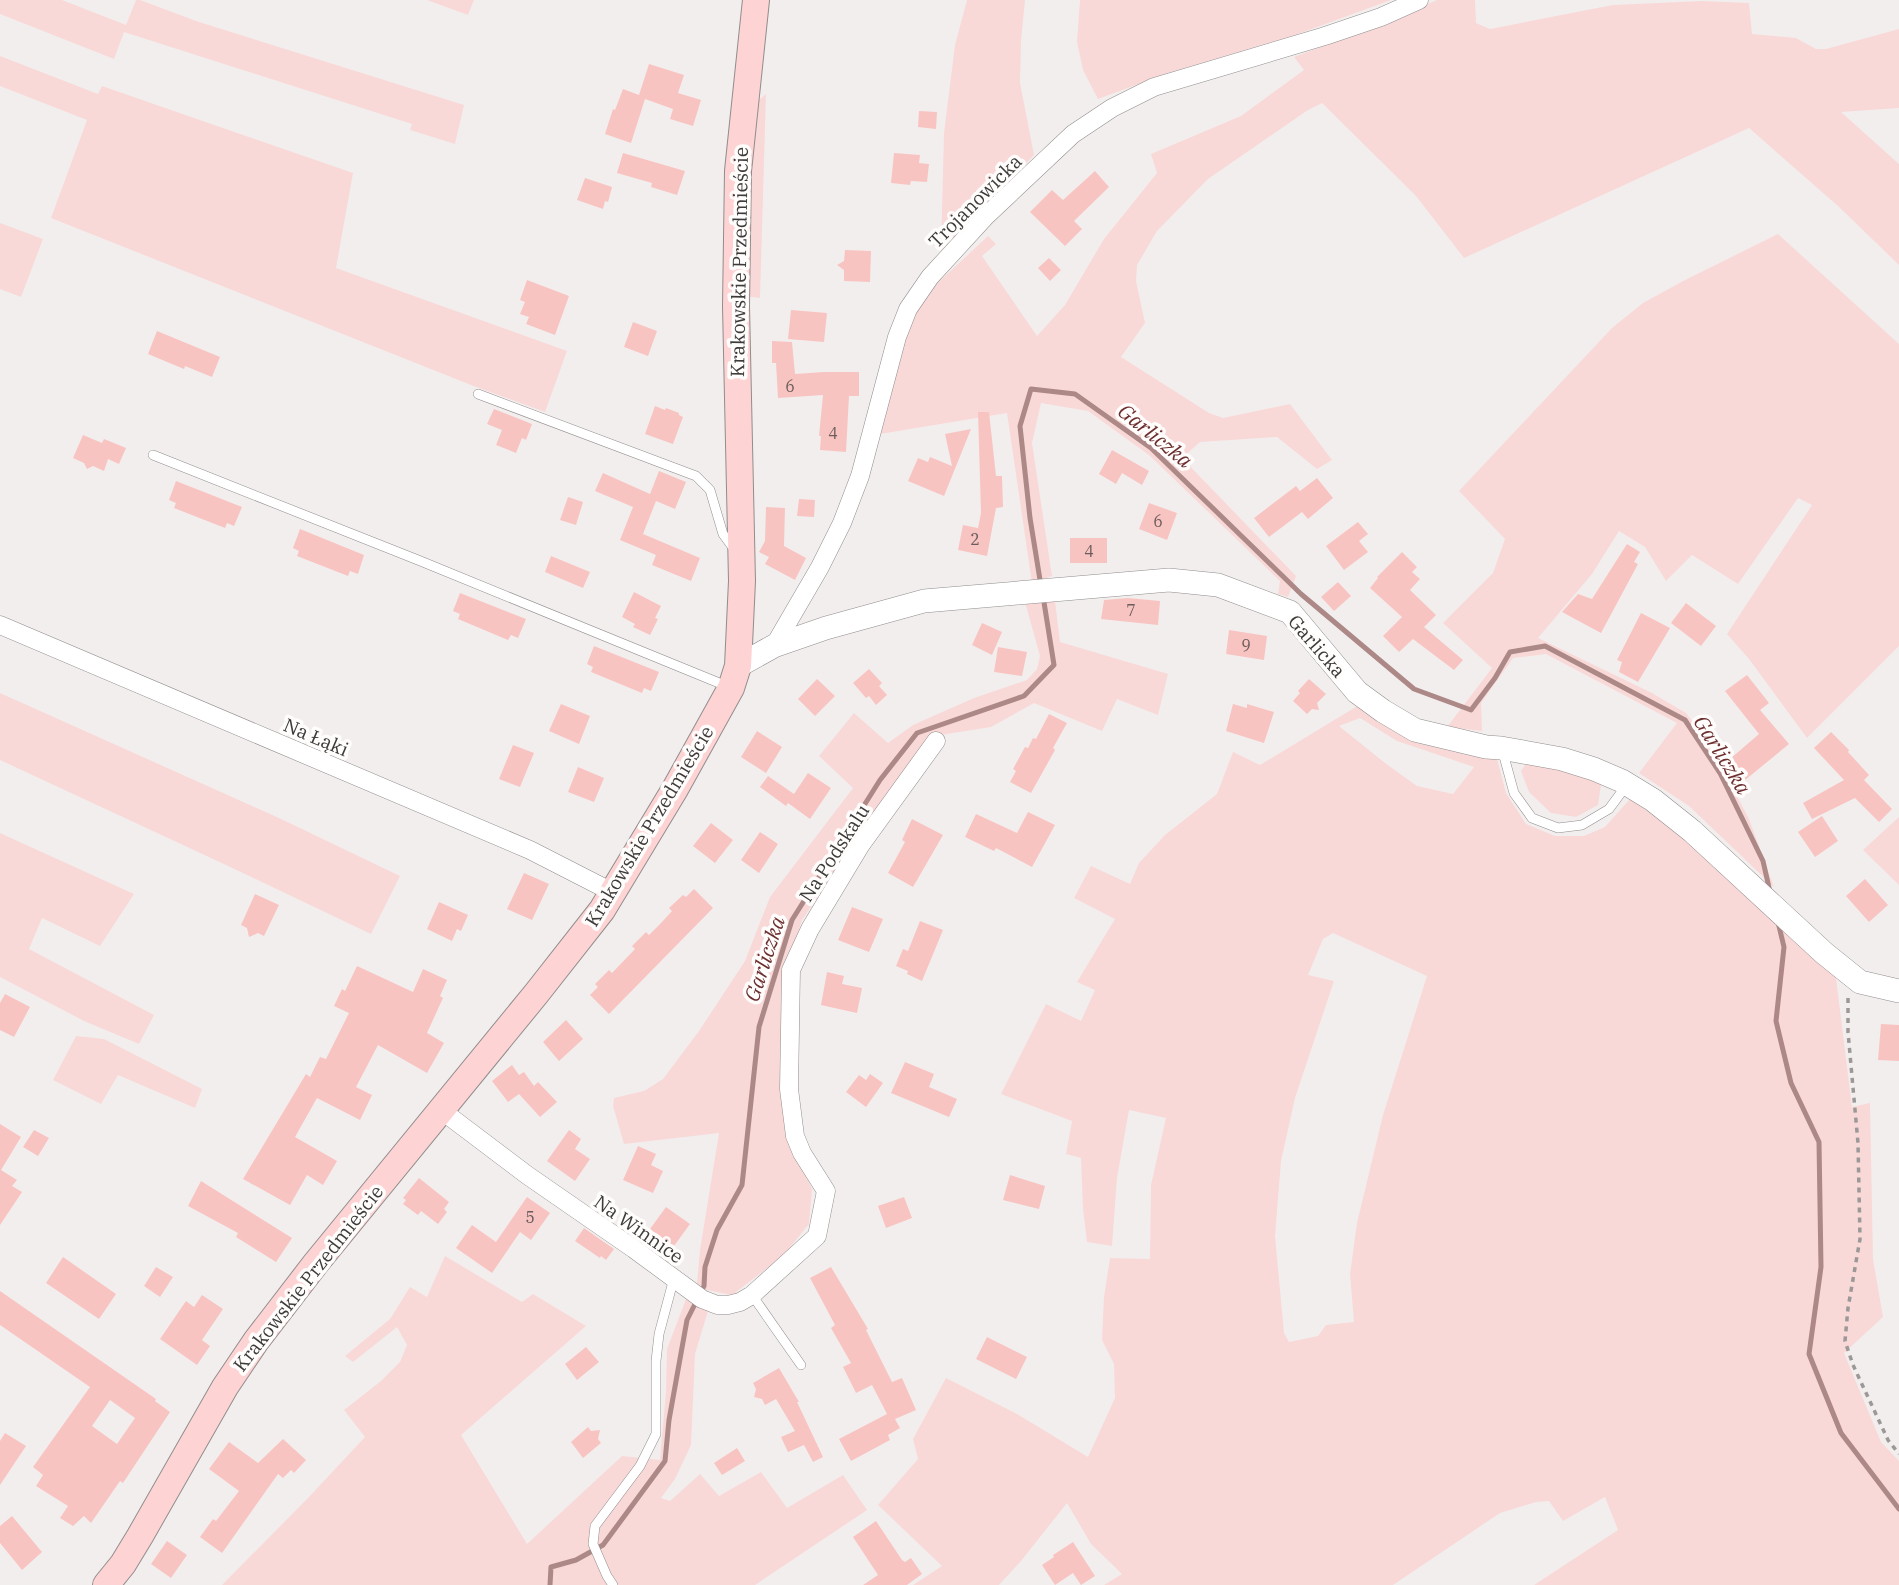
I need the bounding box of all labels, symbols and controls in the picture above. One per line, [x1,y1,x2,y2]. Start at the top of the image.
street label: Krakowskie Przedmieście [725,147,753,377]
street label: Trojanowicka [923,149,1027,253]
house number: 6 [785,376,795,396]
water label: Garliczka [1113,397,1199,474]
house number: 4 [828,423,838,443]
house number: 6 [1153,511,1163,531]
house number: 2 [970,529,980,549]
house number: 4 [1084,541,1094,561]
house number: 7 [1126,600,1136,620]
street label: Garlicka [1283,610,1351,682]
house number: 9 [1241,635,1251,655]
water label: Garliczka [1688,710,1758,800]
street label: Na Łąki [280,713,352,761]
street label: Krakowskie Przedmieście [579,721,719,931]
street label: Na Podskalu [794,799,875,906]
water label: Garliczka [737,912,791,1005]
street label: Krakowskie Przedmieście [228,1180,388,1376]
street label: Na Winnice [590,1189,688,1269]
house number: 5 [525,1207,535,1227]

